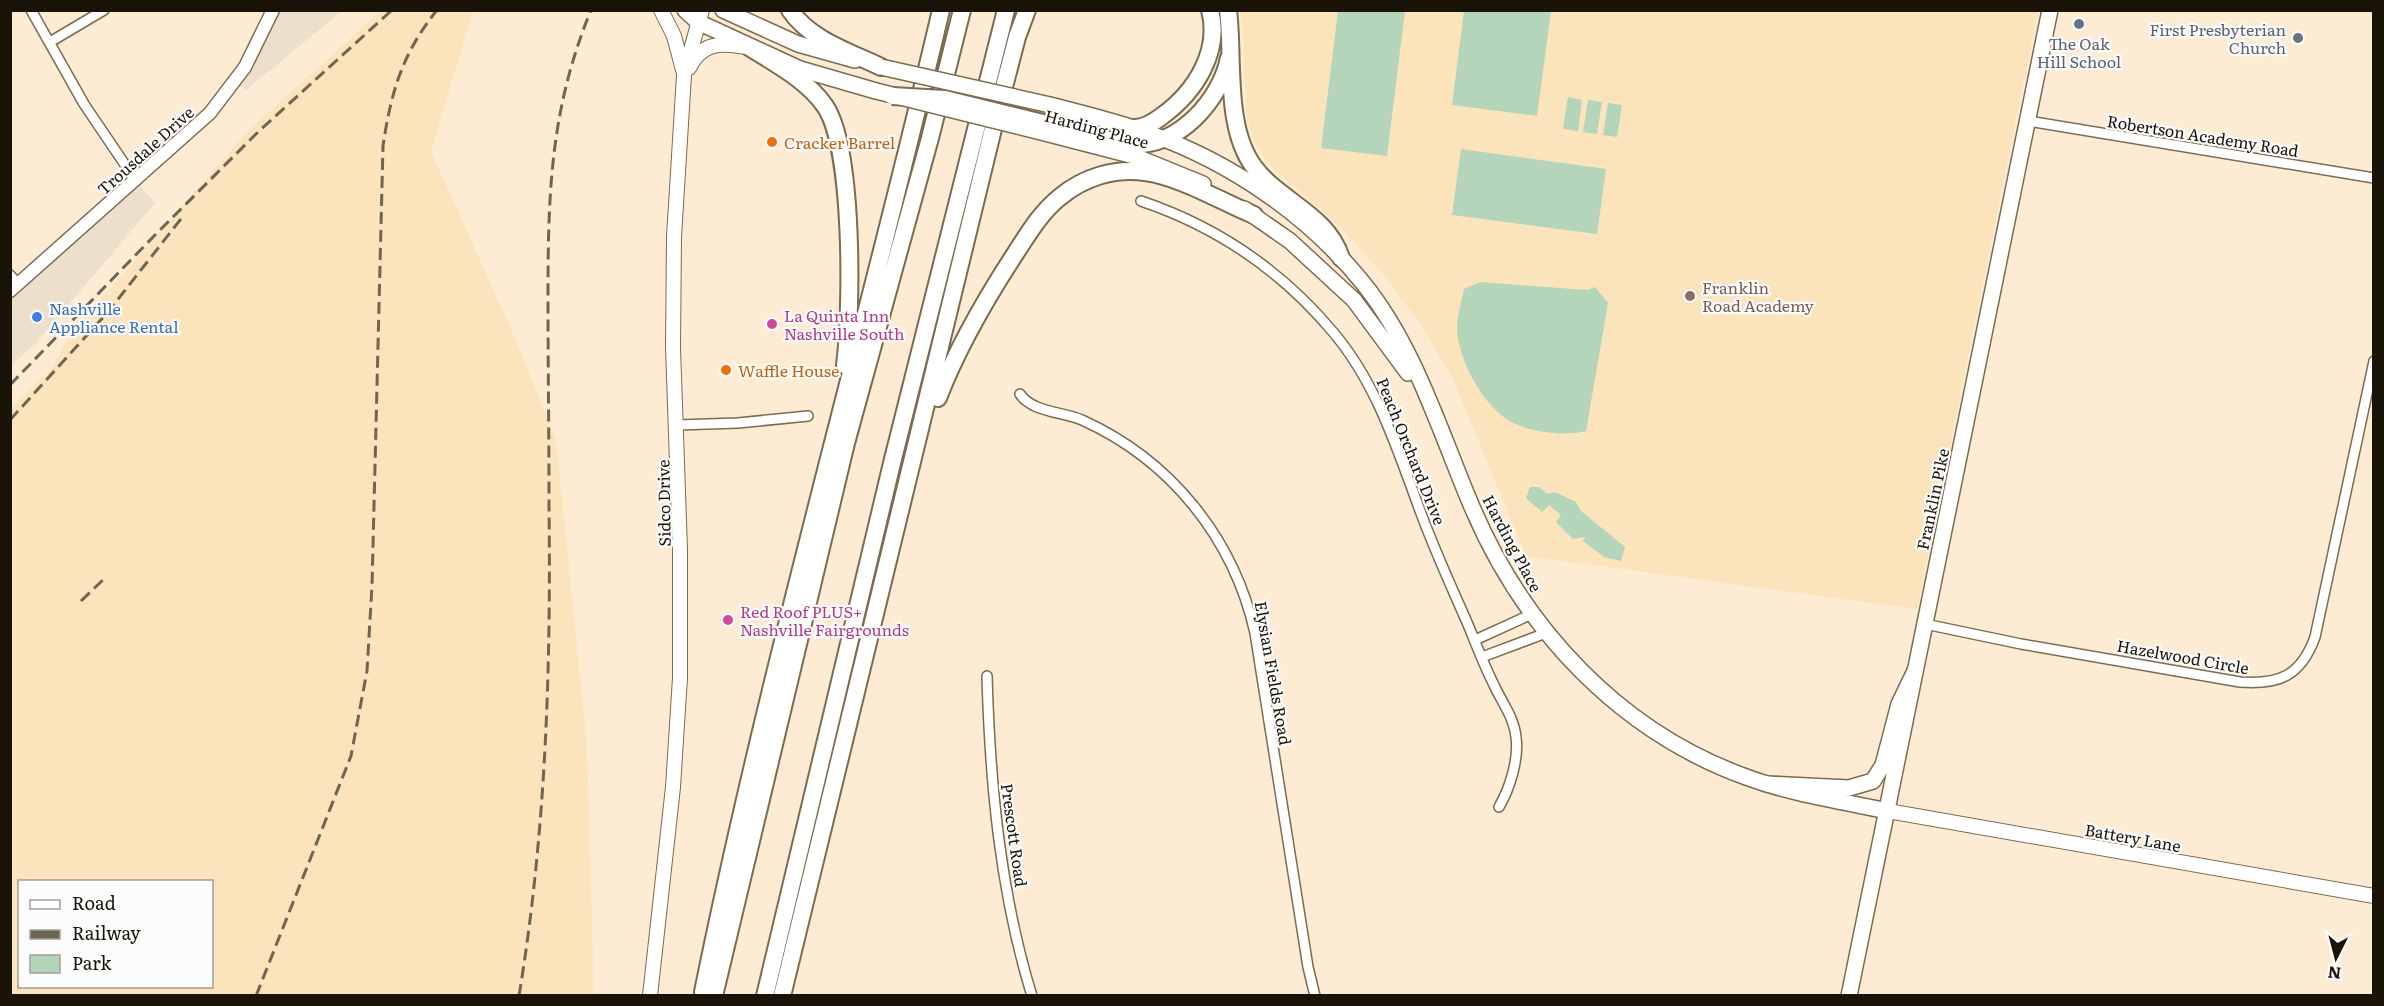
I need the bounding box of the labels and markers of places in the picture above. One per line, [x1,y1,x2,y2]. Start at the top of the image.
marker: The Oak Hill School [2072,17,2086,31]
place label: First Presbyterian Church [2149,17,2286,59]
place label: The Oak Hill School [2037,31,2121,73]
marker: First Presbyterian Church [2291,31,2305,45]
place label: Cracker Barrel [784,130,895,154]
marker: Cracker Barrel [765,135,779,149]
place label: Franklin Road Academy [1702,275,1815,317]
marker: Franklin Road Academy [1683,289,1697,303]
place label: Nashville Appliance Rental [49,296,179,338]
place label: La Quinta Inn Nashville South [784,303,905,345]
marker: Nashville Appliance Rental [30,310,44,324]
marker: La Quinta Inn Nashville South [765,317,779,331]
place label: Waffle House [738,358,839,382]
marker: Waffle House [719,363,733,377]
place label: Red Roof PLUS+ Nashville Fairgrounds [740,599,909,641]
marker: Red Roof PLUS+ Nashville Fairgrounds [721,613,735,627]

